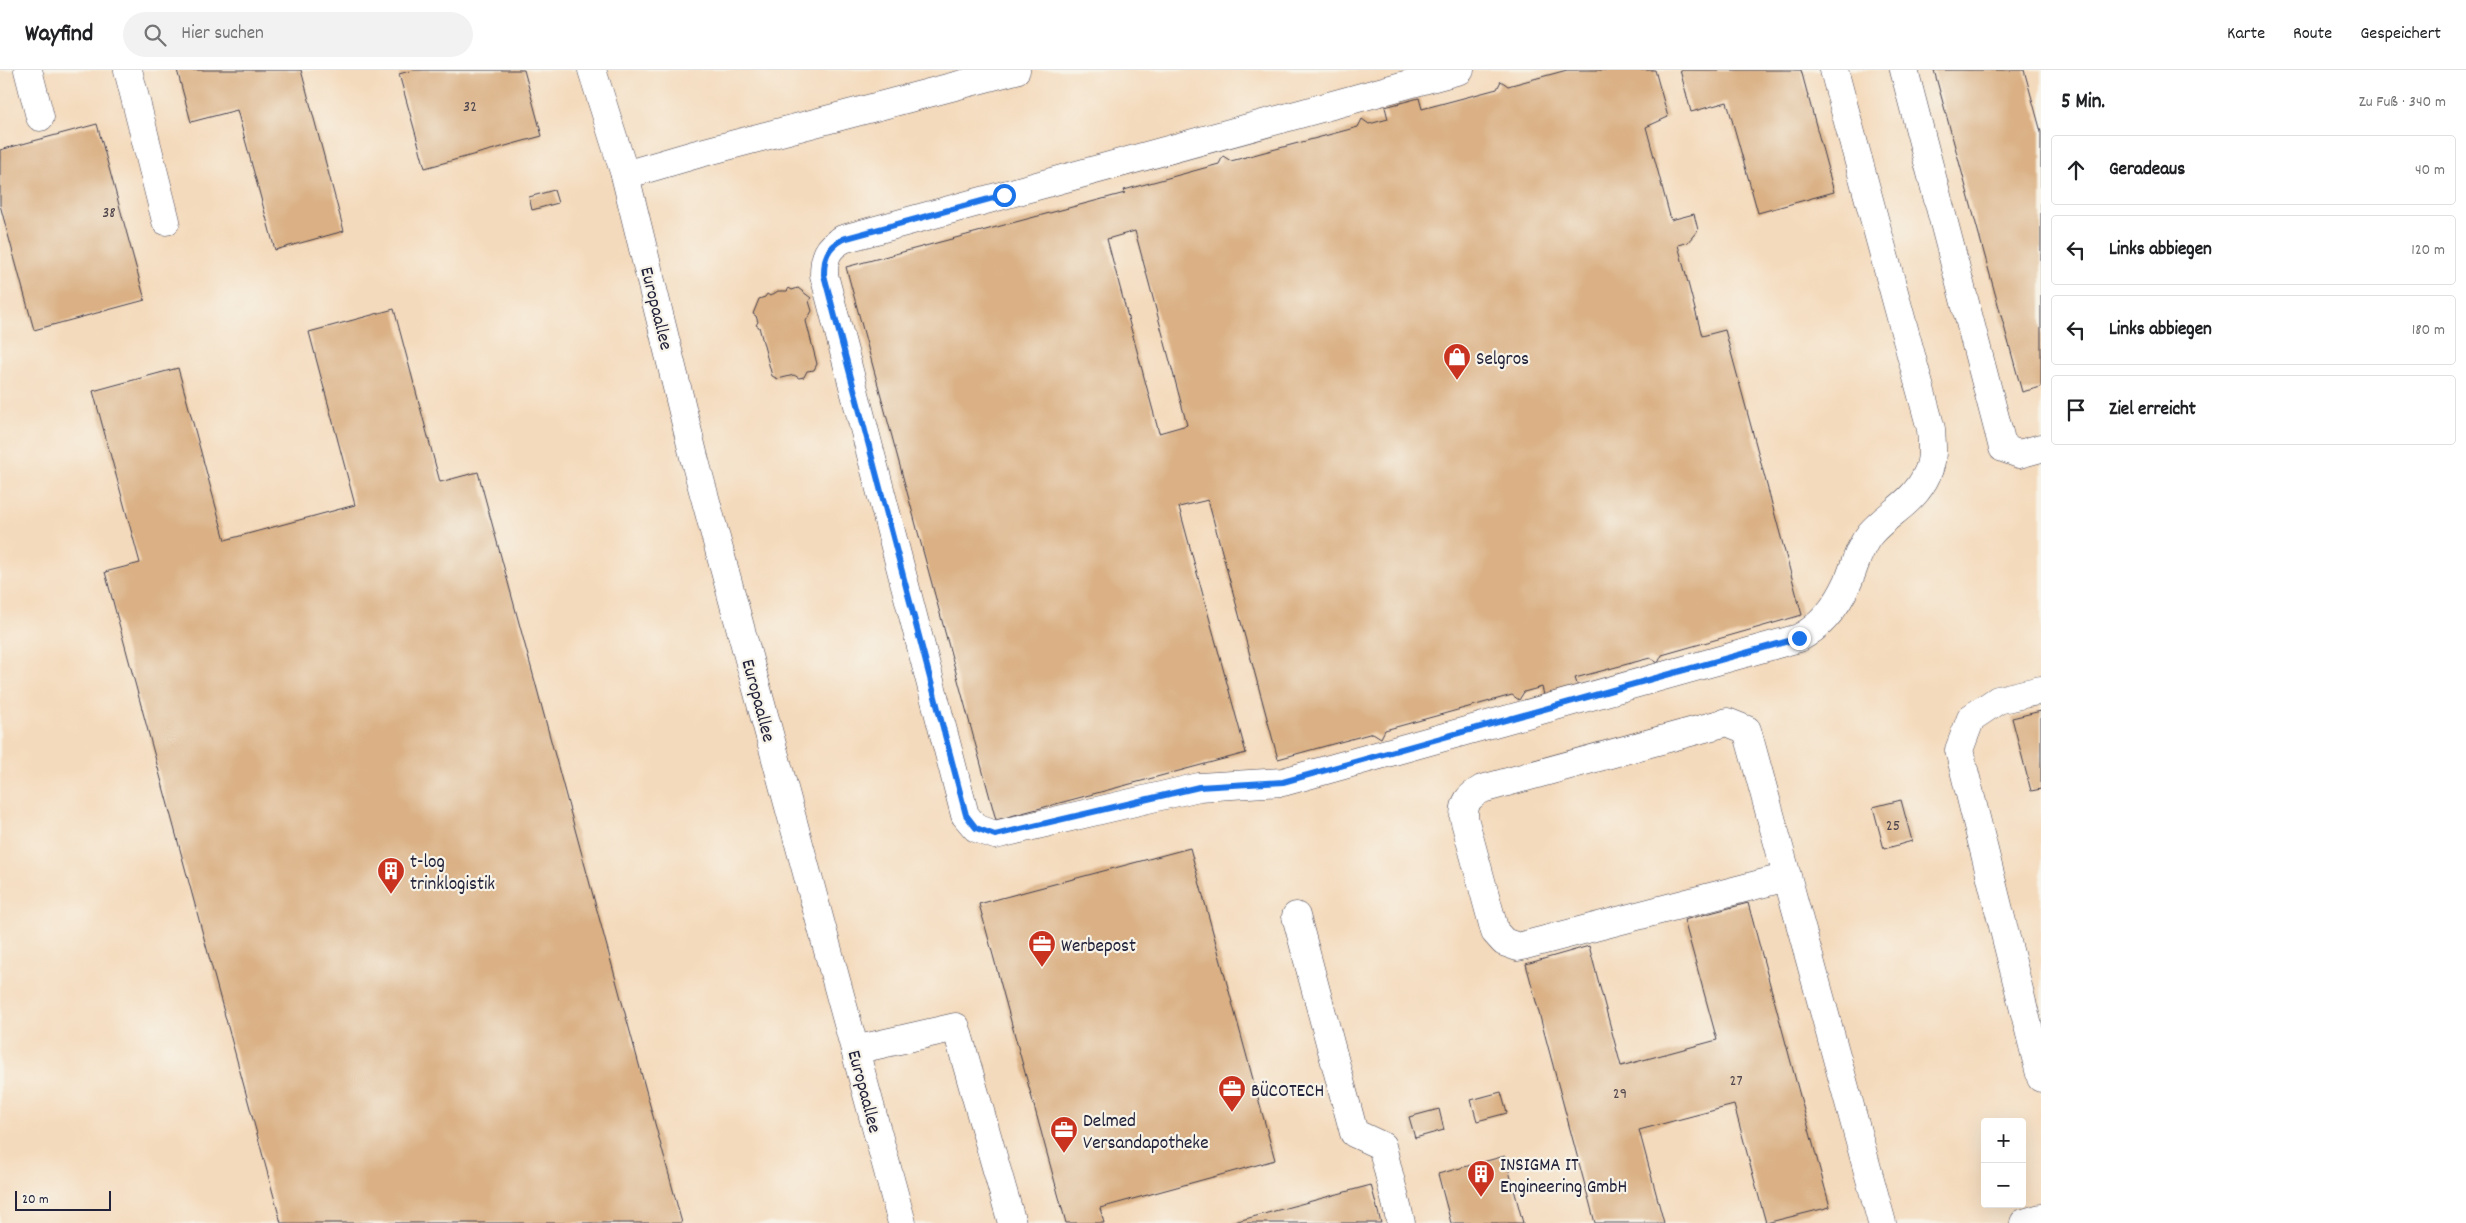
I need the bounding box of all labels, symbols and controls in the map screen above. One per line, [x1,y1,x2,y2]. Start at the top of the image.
search box [123,12,473,57]
text: Wayfind [25,18,93,52]
icon: search [141,21,169,49]
text: Hier suchen [181,21,264,48]
text: Karte [2227,22,2265,47]
text: Route [2293,22,2332,47]
text: Gespeichert [2360,22,2441,47]
text: 5 Min. [2061,88,2105,118]
text: Zu Fuß · 340 m [2359,91,2446,114]
house number: 32 [463,96,477,119]
icon: ahead [2062,156,2090,184]
text: Geradeaus [2109,157,2185,184]
text: 40 m [2415,159,2445,182]
route start [993,184,1016,207]
house number: 38 [102,202,116,225]
icon: left [2062,236,2090,264]
text: Links abbiegen [2109,237,2212,264]
text: 120 m [2411,239,2445,262]
street label: Europaallee [631,265,678,353]
icon: left [2062,316,2090,344]
text: Links abbiegen [2109,317,2212,344]
text: 180 m [2412,319,2445,342]
shop icon: Selgros [1442,342,1472,381]
place label: Selgros [1476,347,1529,374]
icon: arrive [2062,396,2090,424]
text: Ziel erreicht [2109,397,2196,424]
route end [1788,627,1811,650]
street label: Europaallee [733,657,781,745]
house number: 25 [1886,815,1900,838]
place label: t-log trinklogistik [410,850,495,899]
building icon: t-log trinklogistik [376,856,406,895]
office icon: Werbepost [1027,929,1057,968]
place label: Werbepost [1061,934,1136,961]
street label: Europaallee [839,1048,887,1136]
house number: 27 [1729,1070,1743,1093]
office icon: BÜCOTECH [1217,1074,1247,1113]
place label: BÜCOTECH [1251,1079,1324,1106]
house number: 29 [1613,1083,1627,1106]
place label: Delmed Versandapotheke [1083,1109,1209,1158]
office icon: Delmed Versandapotheke [1049,1115,1079,1154]
map controls [1981,1118,2026,1208]
button: + [1981,1118,2026,1163]
place label: INSIGMA IT Engineering GmbH [1500,1153,1627,1202]
building icon: INSIGMA IT Engineering GmbH [1466,1159,1496,1198]
button: − [1981,1163,2026,1208]
scale bar [15,1188,111,1211]
text: 20 m [22,1190,49,1210]

